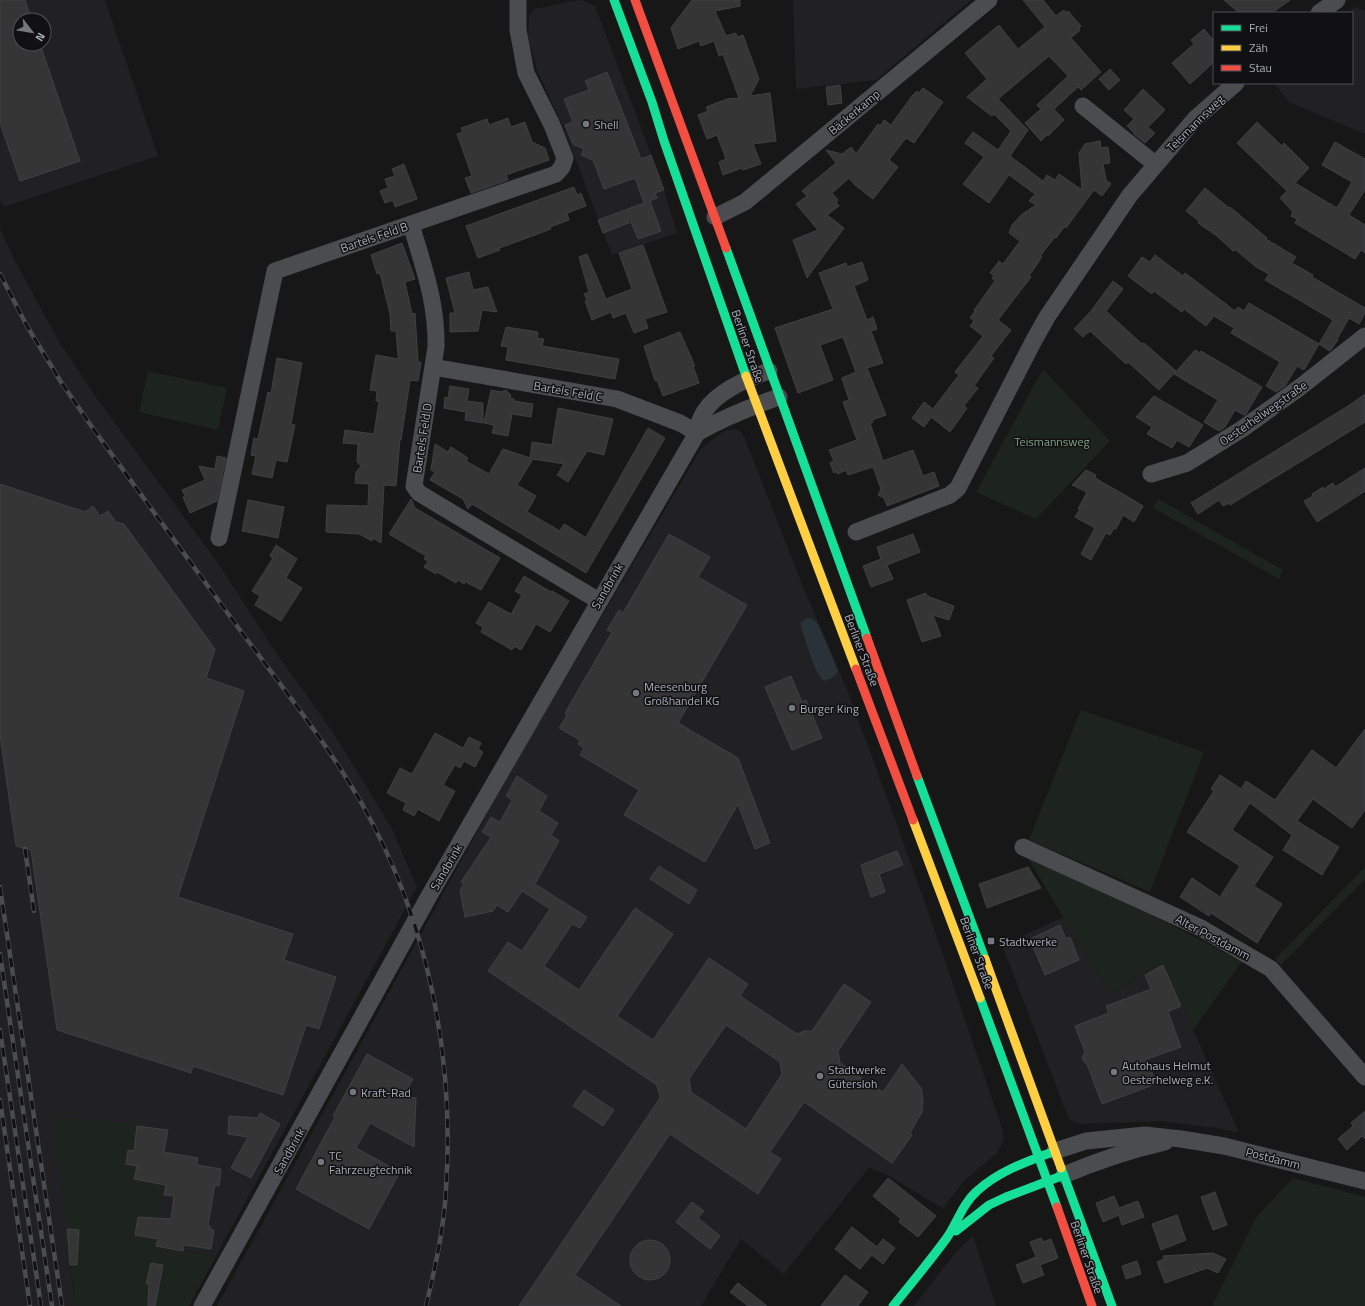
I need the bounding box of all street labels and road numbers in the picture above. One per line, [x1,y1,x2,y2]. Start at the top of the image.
street label: Bäckerkamp [824,85,884,139]
street label: Teismannsweg [1162,90,1228,156]
street label: Bartels Feld B [338,217,410,257]
street label: Berliner Straße [727,307,769,385]
street label: Bartels Feld C [532,376,604,406]
street label: Oesterhelwegstraße [1215,376,1311,450]
street label: Bartels Feld D [407,401,437,474]
street label: Sandbrink [586,559,628,613]
street label: Berliner Straße [840,611,884,689]
street label: Sandbrink [425,840,467,894]
street label: Alter Postdamm [1172,909,1254,965]
street label: Berliner Straße [955,914,999,992]
street label: Sandbrink [268,1124,310,1178]
street label: Postdamm [1244,1142,1302,1174]
street label: Berliner Straße [1066,1218,1108,1296]

